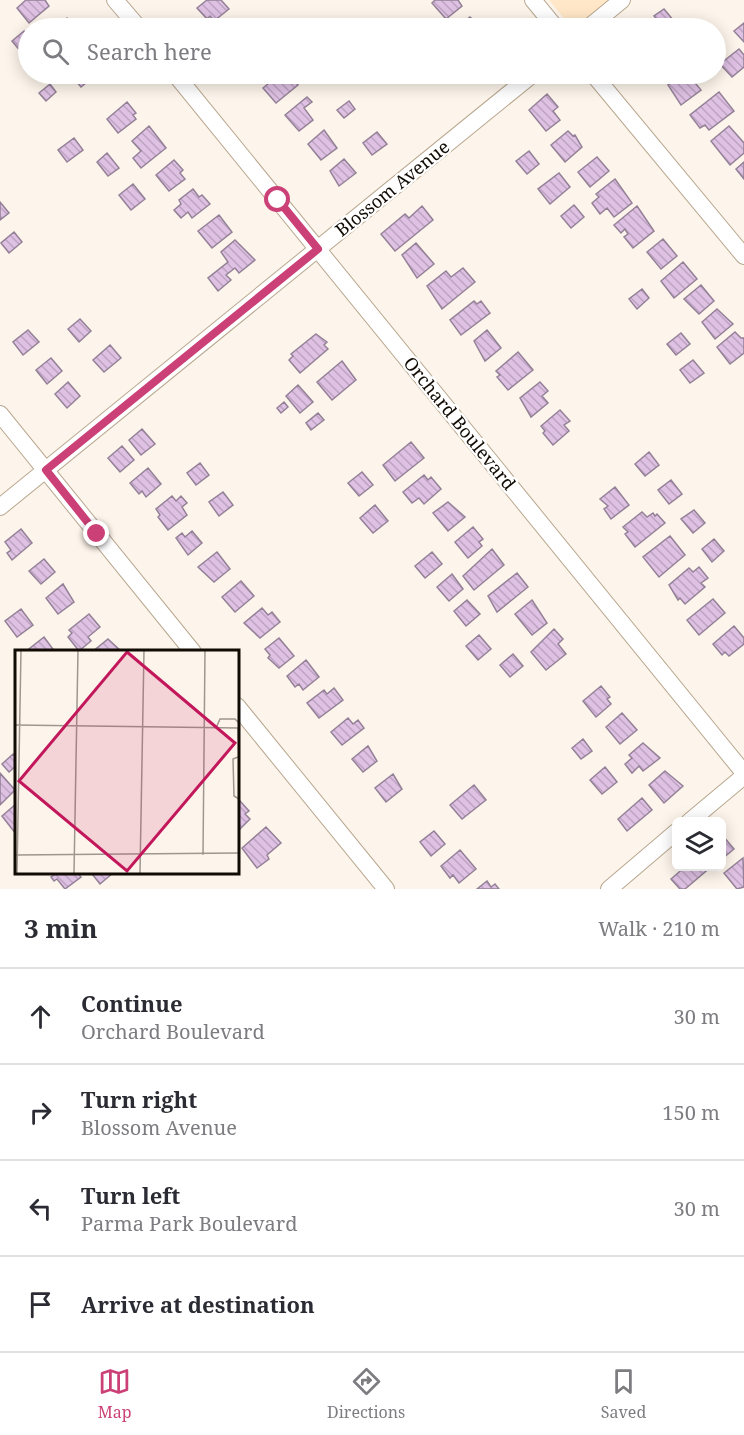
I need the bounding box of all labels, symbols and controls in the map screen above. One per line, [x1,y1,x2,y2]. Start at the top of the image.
search box [18,18,726,84]
icon: search [39,35,72,68]
text: Search here [87,36,212,66]
street label: Blossom Avenue [330,134,454,242]
route start [264,186,290,212]
street label: Orchard Boulevard [399,351,521,495]
route end [83,520,109,546]
inset map [15,650,238,874]
map controls [672,817,726,871]
button: layers [672,817,726,871]
text: 3 min [24,910,98,946]
text: Walk · 210 m [598,915,720,942]
text: Continue [81,988,183,1018]
icon: ahead [24,1000,57,1033]
text: 30 m [674,1003,720,1030]
text: Orchard Boulevard [81,1018,265,1045]
text: Turn right [81,1084,197,1114]
icon: right [24,1096,57,1129]
text: 150 m [662,1099,720,1126]
text: Blossom Avenue [81,1114,237,1141]
text: Turn left [81,1180,180,1210]
icon: left [24,1192,57,1225]
text: 30 m [674,1195,720,1222]
text: Parma Park Boulevard [81,1210,298,1237]
icon: arrive [24,1288,57,1321]
text: Arrive at destination [81,1289,315,1319]
tab: Map [98,1365,132,1423]
tab: Directions [327,1365,405,1423]
tab: Saved [601,1365,646,1423]

